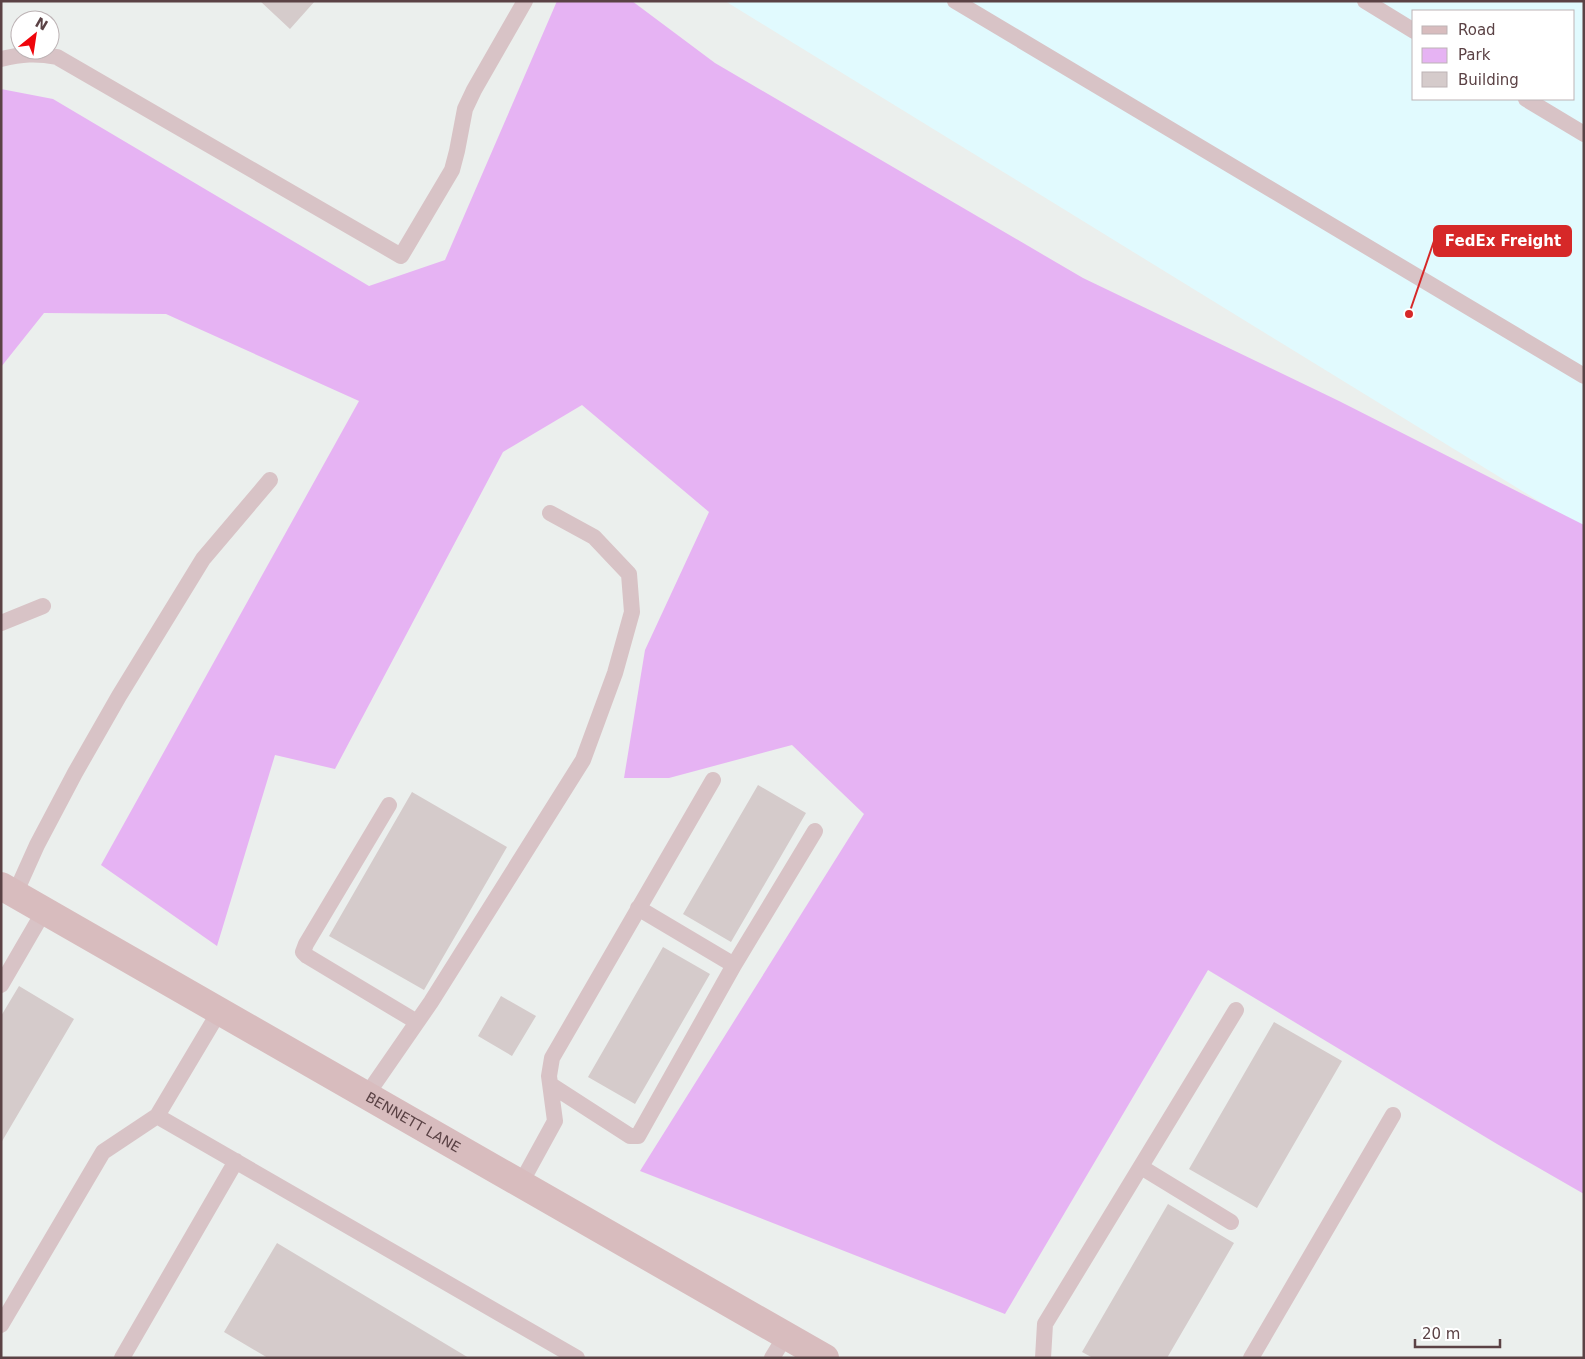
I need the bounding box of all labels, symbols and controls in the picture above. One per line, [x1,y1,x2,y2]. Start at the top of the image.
north arrow [10,10,60,60]
legend [1412,10,1575,100]
text: N [32,14,51,34]
text: Road [1458,21,1496,39]
text: Park [1458,46,1491,64]
text: Building [1458,71,1519,89]
callout: FedEx Freight [1434,226,1571,256]
text: FedEx Freight [1445,232,1561,250]
street label: BENNETT LANE [363,1089,463,1156]
scale bar [1415,1316,1500,1348]
text: 20 m [1422,1325,1460,1343]

